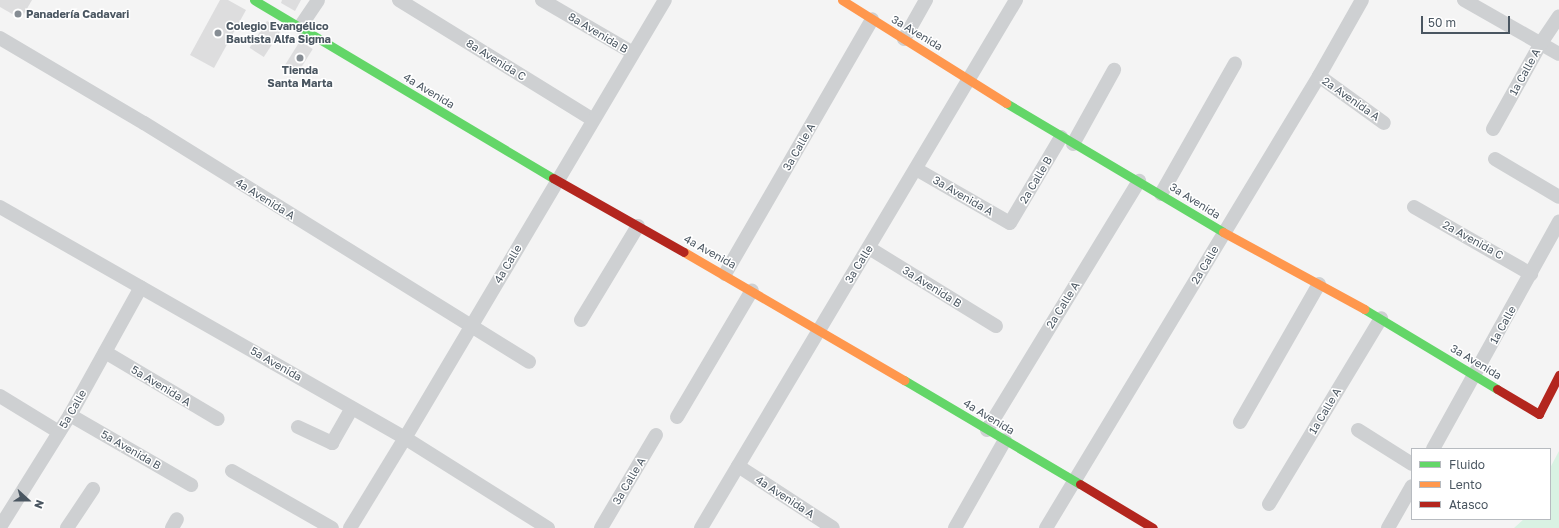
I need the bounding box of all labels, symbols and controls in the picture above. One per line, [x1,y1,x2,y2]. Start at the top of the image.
place label: Panadería Cadavari [26,7,129,21]
scale bar [1423,8,1512,34]
marker: Panadería Cadavari [13,9,23,19]
street label: 8a Avenida B [566,10,630,56]
street label: 3a Avenida [889,13,945,53]
text: 50 m [1428,15,1456,30]
place label: Colegio Evangélico Bautista Alfa Sigma [226,20,331,46]
marker: Colegio Evangélico Bautista Alfa Sigma [213,28,223,38]
street label: 8a Avenida C [464,36,528,84]
street label: 1a Calle A [1507,46,1543,98]
marker: Tienda Santa Marta [295,53,305,63]
place label: Tienda Santa Marta [267,64,333,90]
street label: 4a Avenida [401,71,457,111]
street label: 2a Avenida A [1320,74,1382,124]
street label: 3a Calle A [780,121,818,173]
street label: 2a Calle B [1017,154,1055,206]
street label: 3a Avenida A [931,173,995,219]
street label: 4a Avenida A [233,176,297,222]
street label: 3a Avenida [1167,180,1223,222]
street label: 2a Avenida C [1440,218,1506,262]
street label: 4a Avenida [682,232,738,272]
street label: 4a Calle [491,242,525,286]
street label: 3a Calle [842,243,876,285]
street label: 2a Calle [1188,243,1222,287]
street label: 3a Avenida B [900,264,964,310]
street label: 2a Calle A [1044,279,1082,331]
street label: 1a Calle [1487,304,1519,346]
street label: 3a Avenida [1448,342,1504,382]
street label: 5a Avenida [248,344,304,384]
street label: 5a Avenida A [129,363,193,409]
street label: 1a Calle A [1306,386,1344,436]
street label: 5a Calle [57,387,89,431]
street label: 4a Avenida [961,397,1017,437]
street label: 5a Avenida B [99,427,163,473]
legend [1411,448,1551,520]
street label: 3a Calle A [610,455,648,507]
text: Fluido [1449,457,1485,472]
street label: 4a Avenida A [753,473,817,521]
text: Lento [1449,477,1482,492]
north arrow [8,480,48,520]
text: Atasco [1449,497,1488,512]
text: N [32,498,47,511]

